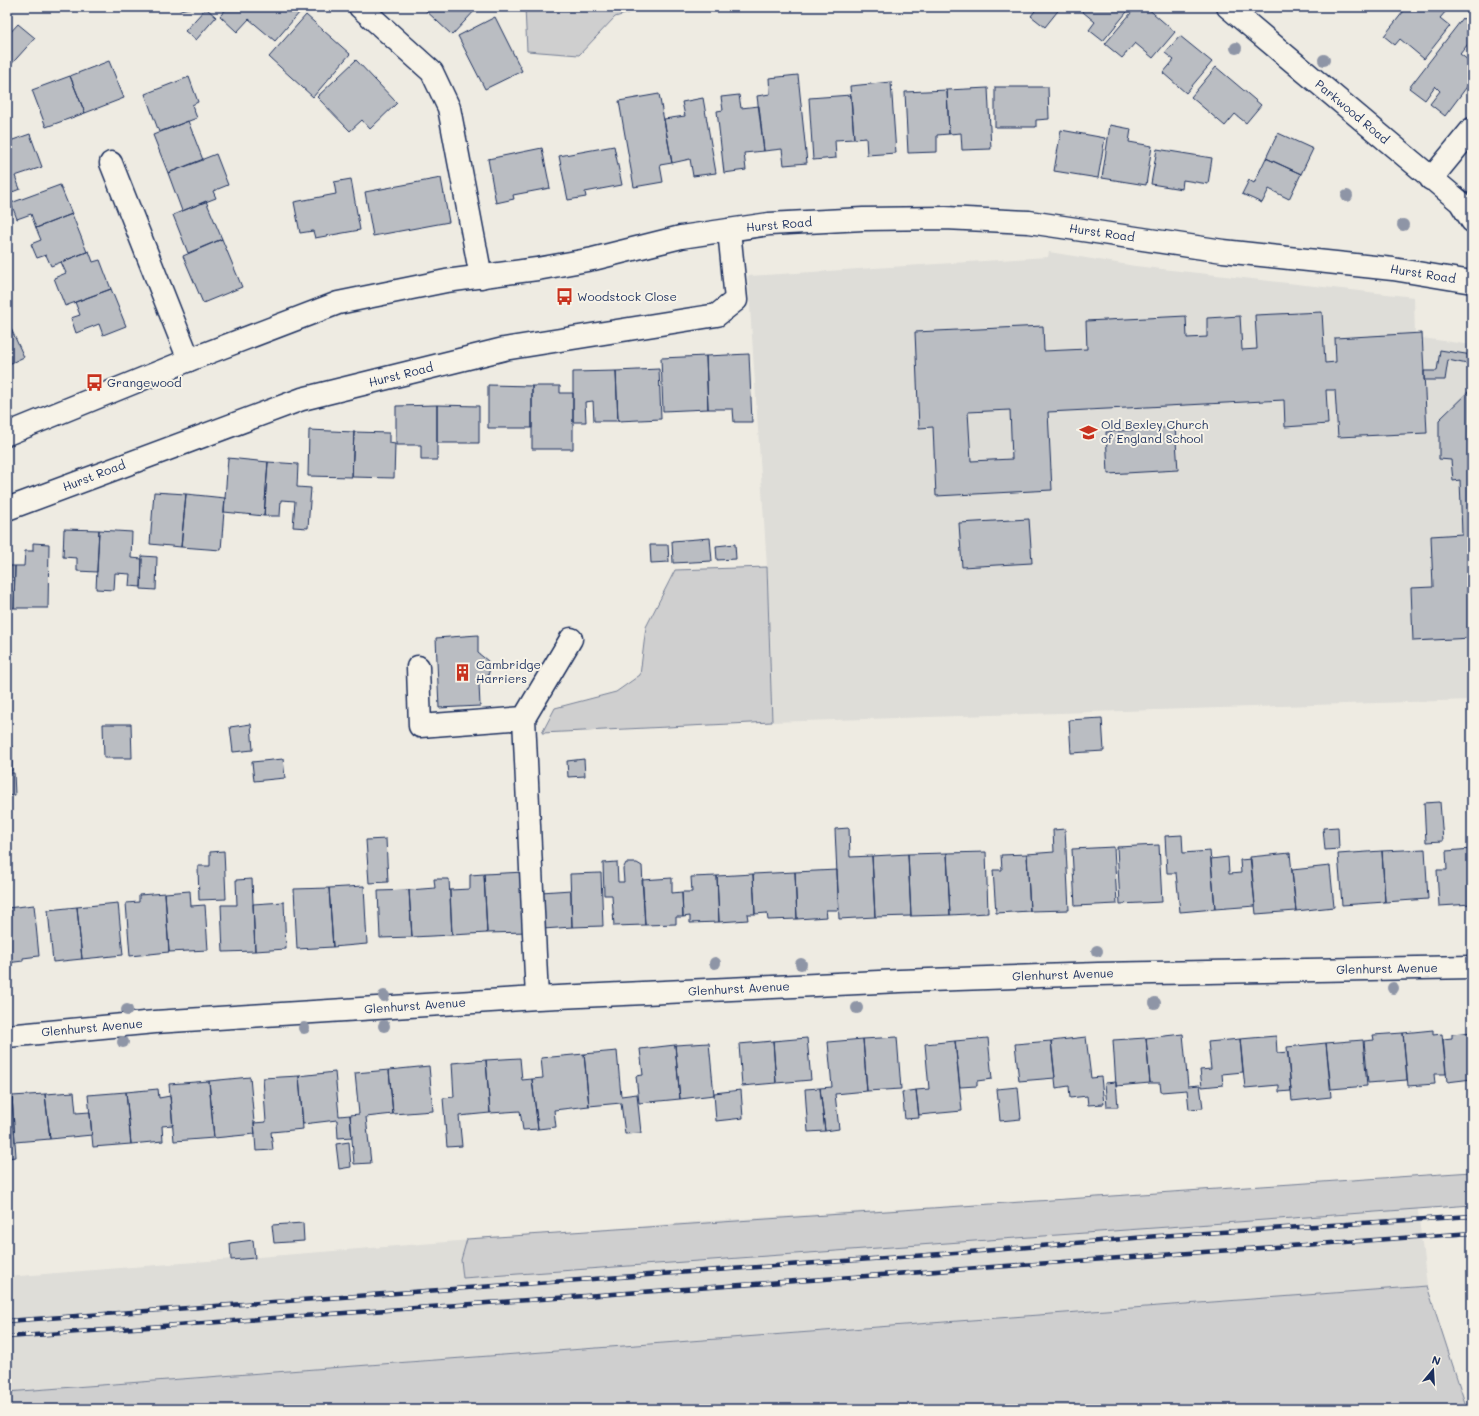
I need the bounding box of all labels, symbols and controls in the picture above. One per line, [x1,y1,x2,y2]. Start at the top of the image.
street label: Parkwood Road [1312,76,1393,147]
street label: Hurst Road [745,213,813,235]
street label: Hurst Road [1068,219,1136,245]
street label: Hurst Road [1389,260,1457,286]
bus stop icon: Woodstock Close [554,287,574,307]
place label: Woodstock Close [577,288,677,304]
street label: Hurst Road [367,358,435,390]
bus stop icon: Grangewood [84,373,104,393]
place label: Grangewood [107,374,182,390]
place label: Old Bexley Church of England School [1101,416,1208,446]
school or university icon: Old Bexley Church of England School [1078,422,1098,442]
street label: Hurst Road [60,456,128,494]
place label: Cambridge Harriers [476,656,541,686]
building icon: Cambridge Harriers [453,662,473,682]
street label: Glenhurst Avenue [1336,959,1438,977]
street label: Glenhurst Avenue [1012,964,1114,984]
street label: Glenhurst Avenue [688,977,790,999]
street label: Glenhurst Avenue [364,993,466,1017]
street label: Glenhurst Avenue [41,1015,143,1039]
north arrow [1413,1350,1453,1390]
text: N [1430,1352,1443,1368]

